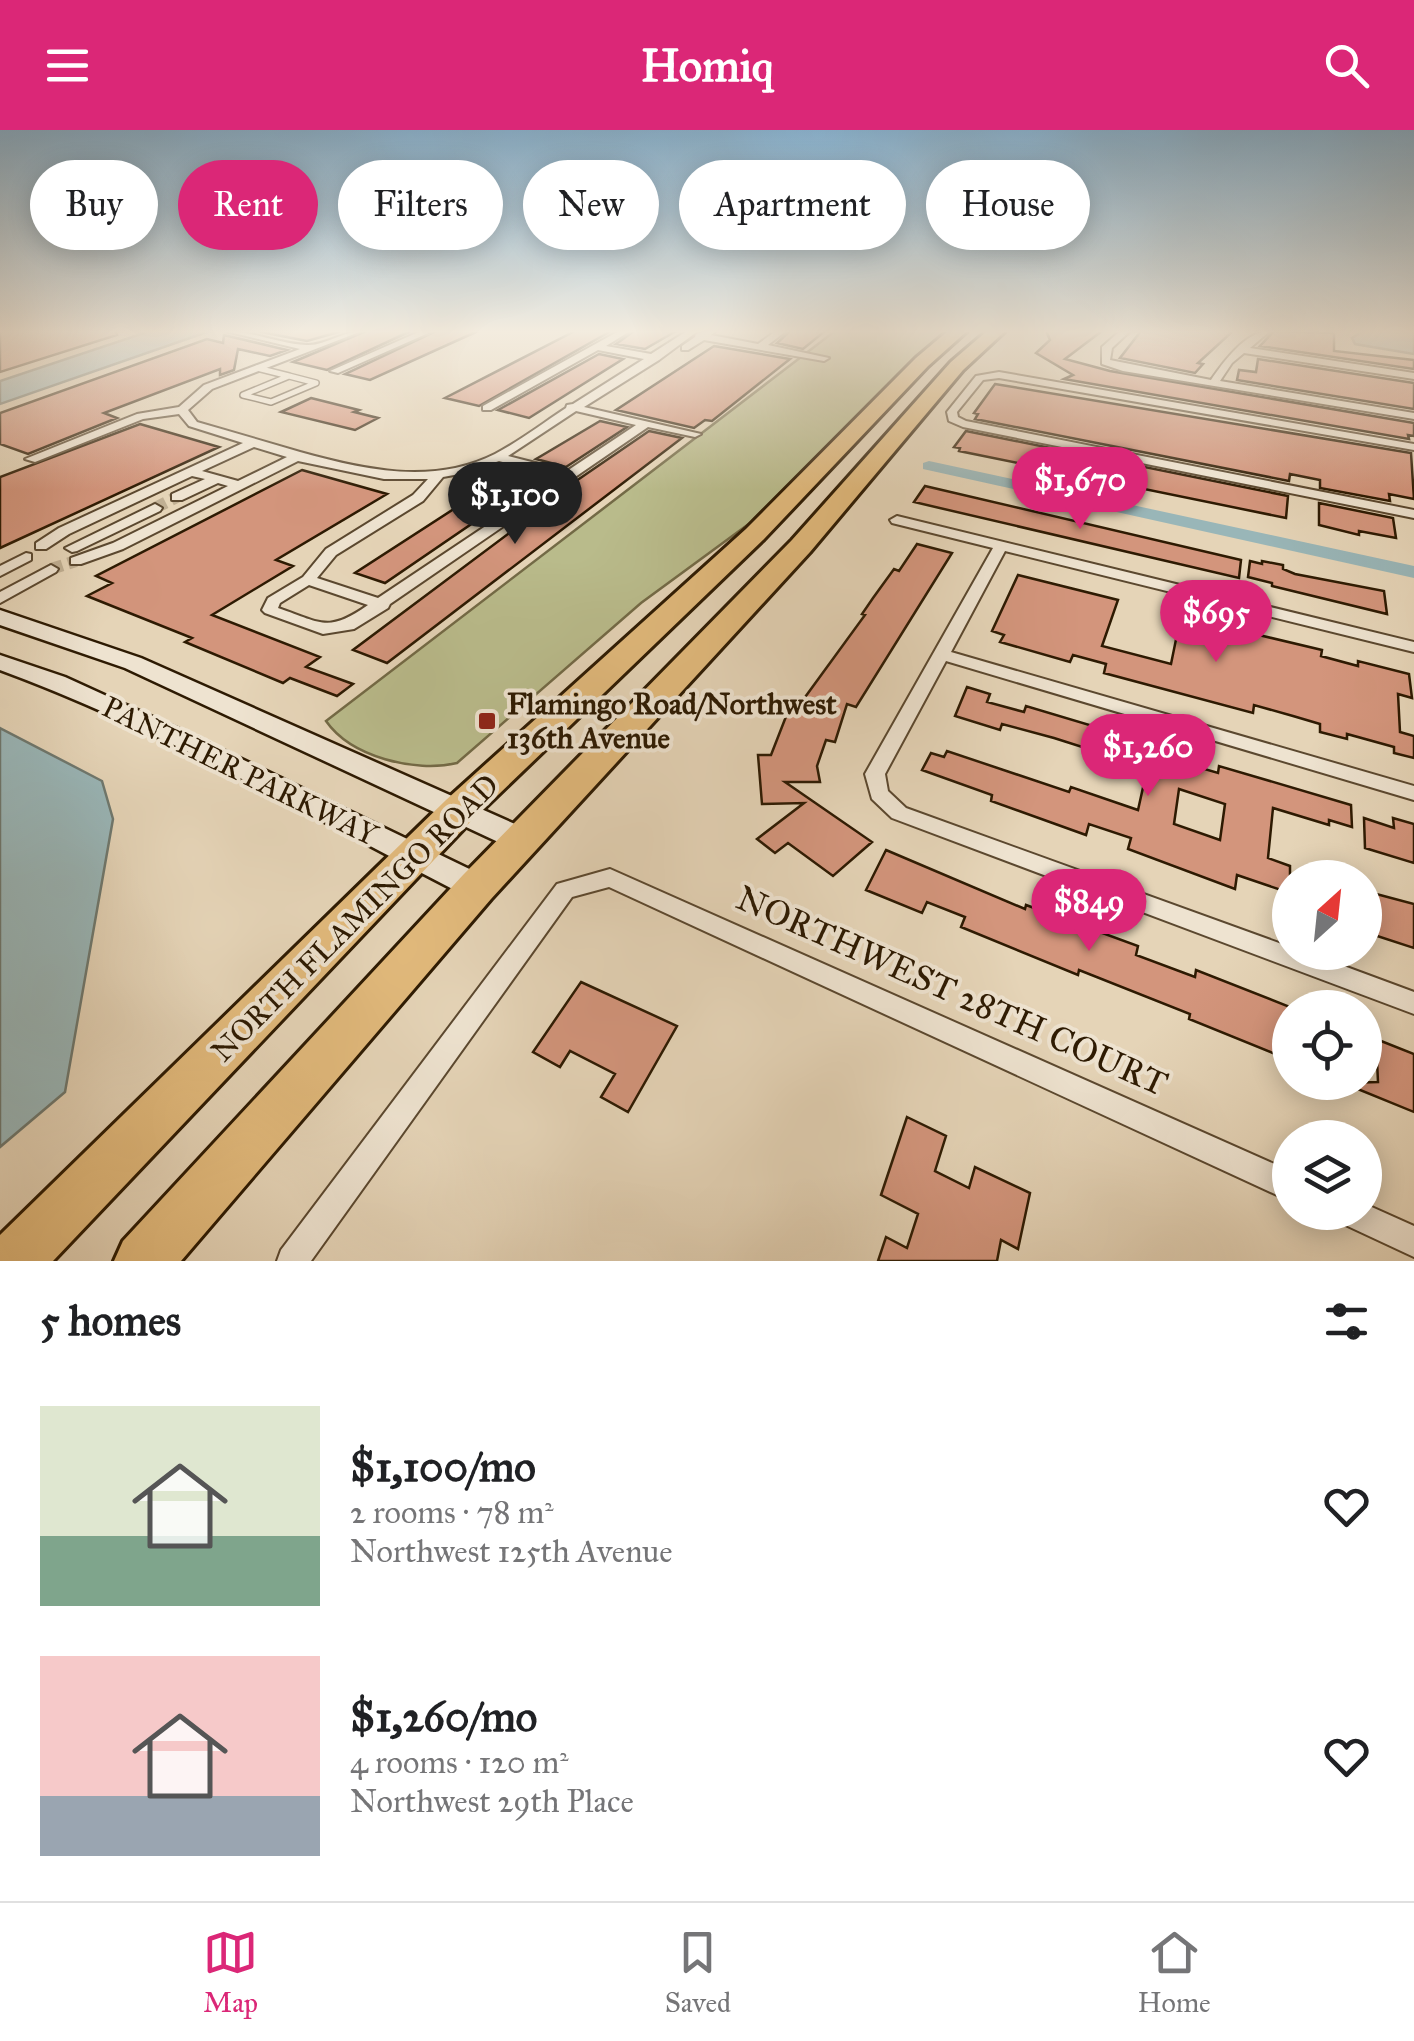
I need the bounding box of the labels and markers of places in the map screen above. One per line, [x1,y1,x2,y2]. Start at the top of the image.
pin: $1,670 [999,447,1161,532]
pin: $1,100 [434,462,596,547]
pin: $695 [1157,580,1275,665]
place label: Flamingo Road/Northwest 136th Avenue [507,686,837,756]
marker: Flamingo Road/Northwest 136th Avenue [476,710,498,732]
pin: $1,260 [1067,714,1229,799]
pin: $849 [1030,869,1148,954]

